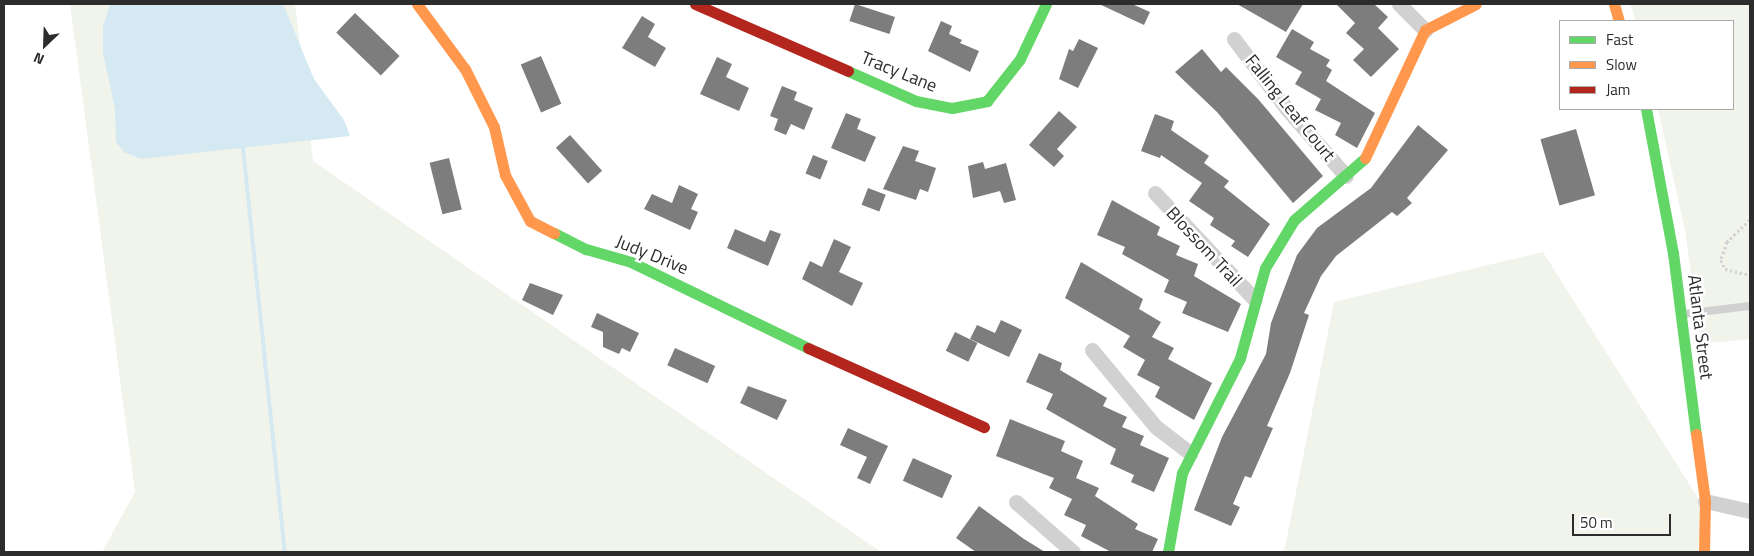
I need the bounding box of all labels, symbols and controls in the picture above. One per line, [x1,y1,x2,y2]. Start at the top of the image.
north arrow [20,20,70,70]
legend [1559,20,1734,110]
text: Fast [1606,28,1633,51]
street label: Tracy Lane [858,47,940,97]
text: N [30,48,47,71]
street label: Falling Leaf Court [1240,50,1340,166]
text: Slow [1606,53,1637,76]
text: Jam [1606,78,1630,101]
street label: Blossom Trail [1162,203,1246,291]
street label: Judy Drive [613,231,691,279]
street label: Atlanta Street [1683,273,1717,381]
scale bar [1574,504,1673,536]
text: 50 m [1580,511,1613,534]

